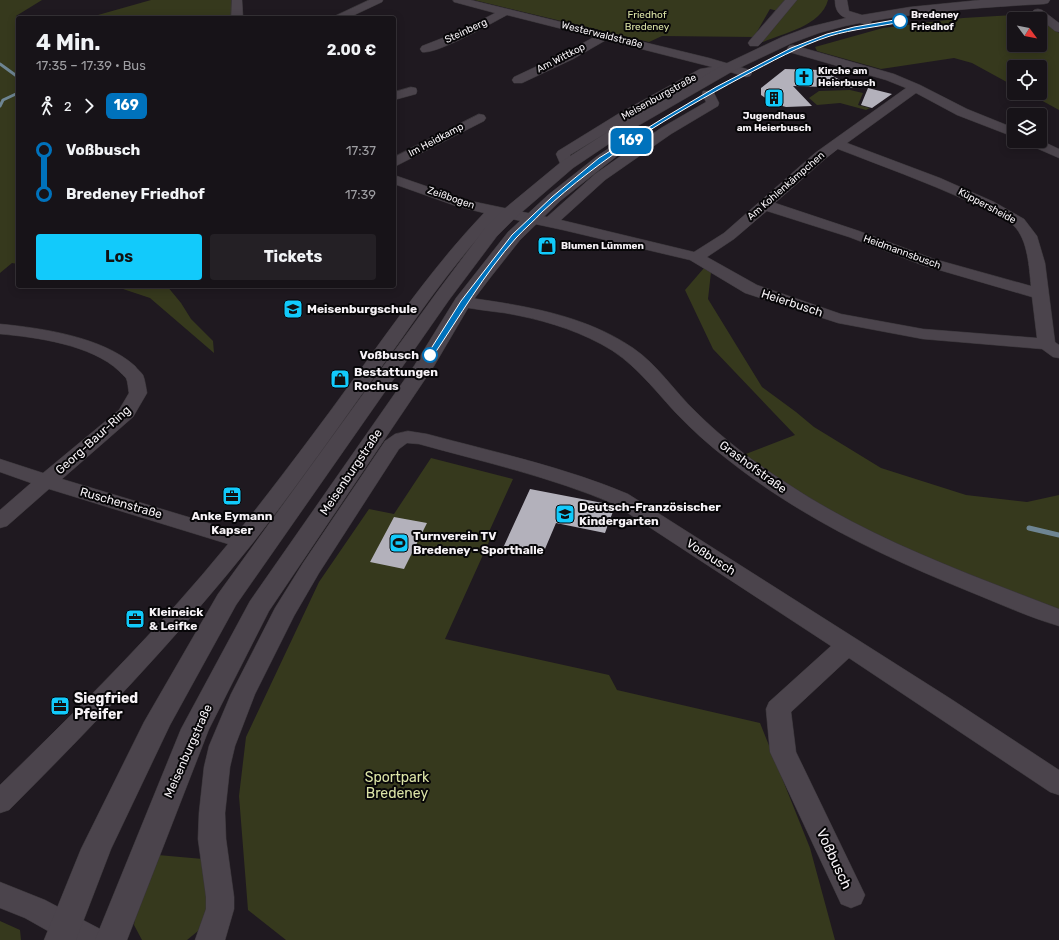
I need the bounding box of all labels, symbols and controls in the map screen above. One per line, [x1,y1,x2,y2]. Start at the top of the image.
park label: Friedhof Bredeney [625,9,670,33]
place label: Bredeney Friedhof [911,9,959,33]
north arrow [1007,12,1047,52]
map controls [1007,12,1047,148]
marker: Bredeney Friedhof [892,13,908,29]
street label: Steinberg [443,16,489,46]
street label: Westerwaldstraße [560,19,644,51]
text: 4 Min. [36,29,101,56]
text: 2.00 € [327,41,376,59]
street label: Am Wittkop [535,41,587,75]
text: 17:35 – 17:39 · Bus [36,58,146,73]
button: locate [1007,60,1047,100]
place label: Kirche am Heierbusch [818,65,875,89]
church icon: Kirche am Heierbusch [793,66,815,88]
street label: Meisenburgstraße [619,71,699,123]
building icon: Jugendhaus am Heierbusch [763,87,785,109]
icon: walk [36,95,58,117]
icon: forward [78,95,100,117]
text: 169 [114,97,139,114]
text: 2 [64,99,72,114]
button: layers [1007,108,1047,148]
place label: Jugendhaus am Heierbusch [737,110,811,134]
street label: Im Heidkamp [406,120,466,160]
line badge: 169 [608,128,654,154]
text: 169 [618,132,644,149]
text: Voßbusch [66,141,140,159]
text: 17:37 [346,143,376,158]
street label: Am Kohlenkämpchen [745,149,827,223]
street label: Zeißbogen [426,184,476,212]
text: Bredeney Friedhof [66,185,205,203]
street label: Küppersheide [956,186,1018,226]
text: 17:39 [345,187,376,202]
street label: Heidmannsbusch [862,232,942,272]
button: Los [36,234,202,280]
button: Tickets [210,234,376,280]
shop icon: Blumen Lümmen [536,235,558,257]
place label: Blumen Lümmen [561,240,644,252]
street label: Heierbusch [759,286,825,320]
school or university icon: Meisenburgschule [282,298,304,320]
place label: Meisenburgschule [307,302,417,316]
marker: Voßbusch [422,347,438,363]
place label: Voßbusch [360,348,419,362]
place label: Bestattungen Rochus [354,365,438,393]
shop icon: Bestattungen Rochus [329,368,351,390]
street label: Georg-Baur-Ring [53,403,133,477]
street label: Meisenburgstraße [317,426,385,518]
street label: Grashofstraße [717,438,790,496]
street label: Ruschenstraße [78,485,164,521]
office icon: Anke Eymann Kapser [221,485,243,507]
place label: Deutsch-Französischer Kindergarten [579,500,721,528]
school or university icon: Deutsch-Französischer Kindergarten [554,503,576,525]
place label: Anke Eymann Kapser [192,509,273,537]
place label: Turnverein TV Bredeney - Sporthalle [413,529,544,557]
sports icon: Turnverein TV Bredeney - Sporthalle [388,532,410,554]
street label: Voßbusch [684,536,738,578]
place label: Kleineick & Leifke [149,605,203,633]
office icon: Kleineick & Leifke [124,608,146,630]
place label: Siegfried Pfeifer [74,690,138,723]
office icon: Siegfried Pfeifer [49,695,71,717]
street label: Meisenburgstraße [161,702,215,800]
park label: Sportpark Bredeney [365,769,430,802]
street label: Voßbusch [813,826,855,892]

